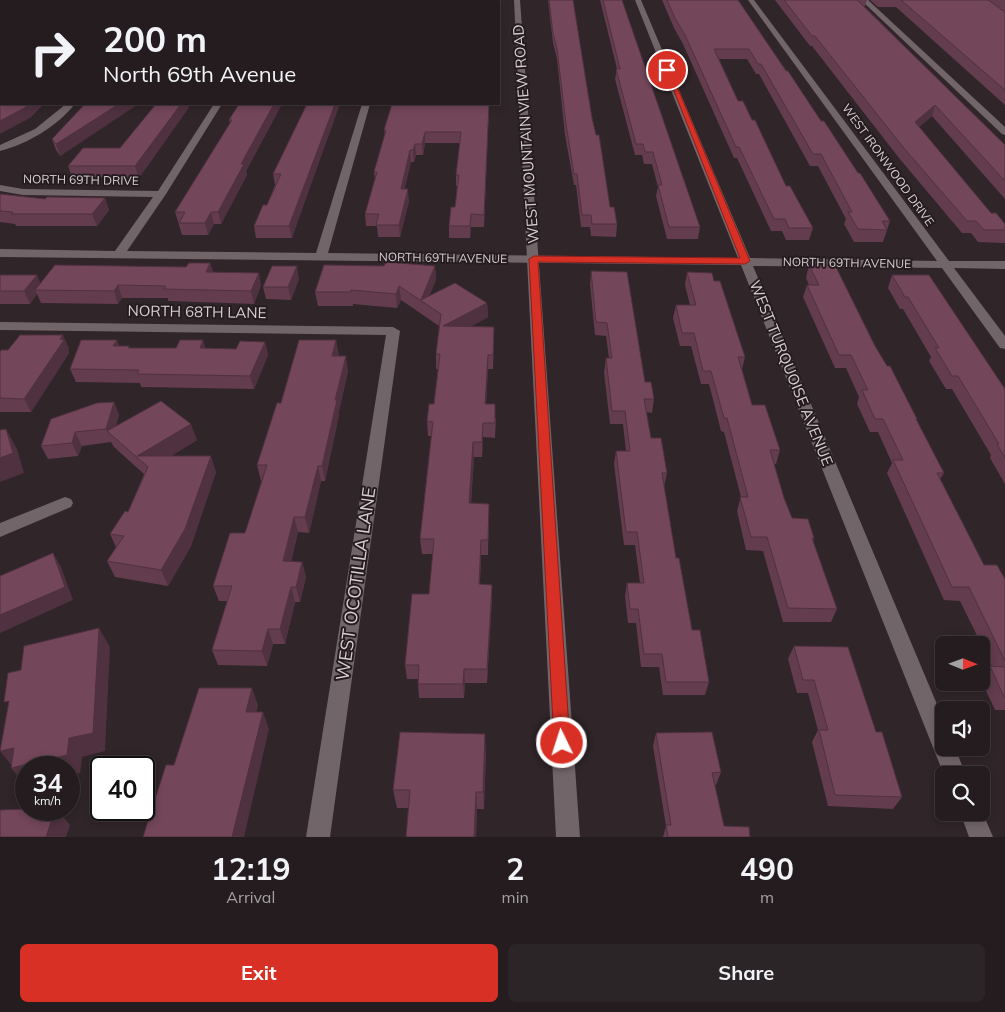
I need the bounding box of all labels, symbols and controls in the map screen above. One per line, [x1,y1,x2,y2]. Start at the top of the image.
text: 200 m [103,17,207,61]
icon: right [20,20,85,85]
street label: WEST MOUNTAIN VIEW ROAD [508,24,543,244]
pin [646,49,688,91]
icon: arrive [653,56,681,84]
text: North 69th Avenue [103,60,296,88]
street label: WEST IRONWOOD DRIVE [839,101,938,229]
street label: NORTH 69TH DRIVE [23,171,139,188]
street label: NORTH 69TH AVENUE [379,249,507,266]
street label: NORTH 69TH AVENUE [783,254,911,271]
street label: WEST TURQUOISE AVENUE [746,277,837,468]
street label: NORTH 68TH LANE [127,301,267,322]
street label: WEST OCOTILLA LANE [331,486,380,682]
north arrow [935,636,990,691]
map controls [935,636,990,821]
button: sound [935,701,990,756]
position arrow [535,716,587,768]
speed limit sign: 40 [90,756,155,821]
button: search [935,766,990,821]
text: 34 [32,767,63,798]
text: km/h [34,793,61,808]
text: 12:19 [211,850,291,888]
text: 2 [506,850,524,888]
text: 490 [740,850,794,888]
text: Arrival [226,887,275,907]
text: min [502,887,529,907]
text: m [760,887,774,907]
button: Exit [20,944,498,1002]
button: Share [508,944,985,1002]

